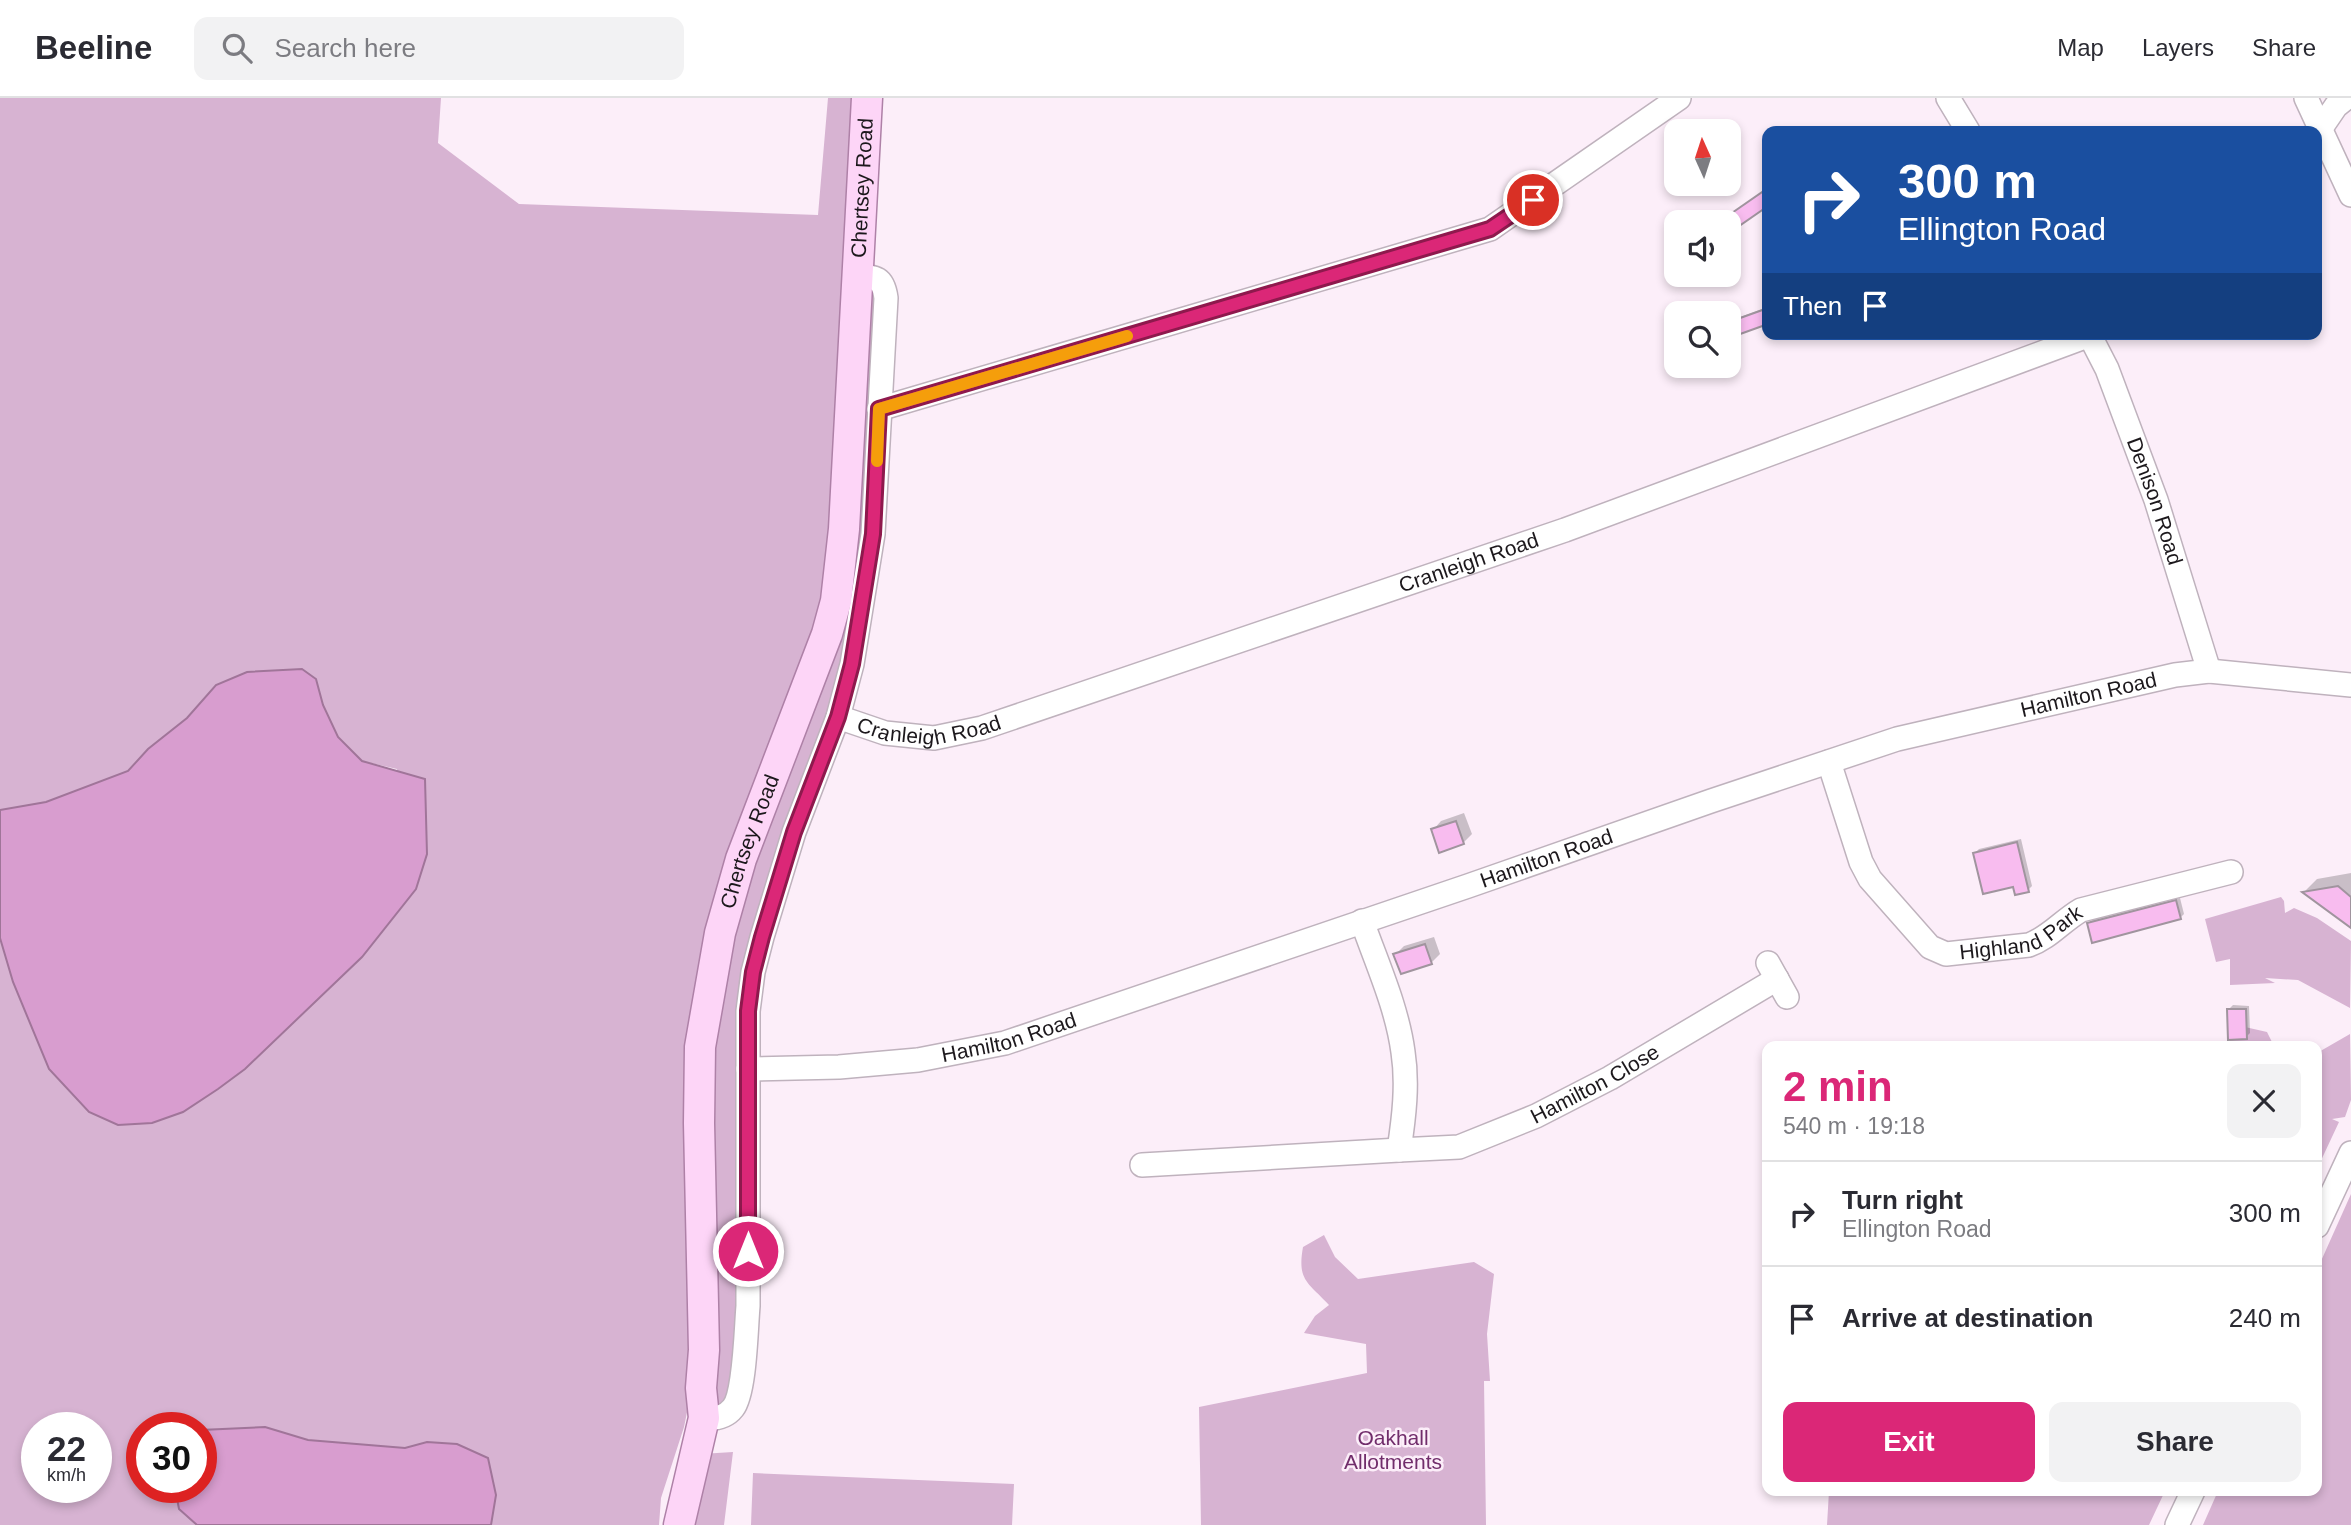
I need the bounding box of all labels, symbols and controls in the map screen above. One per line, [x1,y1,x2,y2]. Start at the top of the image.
search box [194,17,684,80]
text: Beeline [35,29,152,66]
icon: search [218,29,256,67]
text: Search here [274,33,416,63]
text: Map [2057,34,2104,61]
text: Layers [2142,34,2214,61]
text: Share [2252,34,2316,61]
street label: Chertsey Road [846,117,877,258]
north arrow [1664,119,1741,196]
map controls [1664,119,1741,378]
icon: right [1783,154,1874,245]
text: 300 m [1898,154,2037,208]
pin [1503,170,1563,230]
icon: arrive [1514,181,1552,219]
button: sound [1664,210,1741,287]
text: Ellington Road [1898,211,2106,247]
icon: arrive [1856,287,1894,325]
text: Then [1783,291,1842,321]
button: search [1664,301,1741,378]
street label: Denison Road [2123,434,2187,568]
street label: Cranleigh Road [1396,528,1541,597]
street label: Hamilton Road [2018,668,2159,721]
street label: Cranleigh Road [854,711,1004,749]
street label: Chertsey Road [716,771,783,911]
street label: Hamilton Road [1477,824,1616,892]
street label: Highland Park [1958,900,2087,963]
street label: Hamilton Road [939,1008,1079,1066]
street label: Hamilton Close [1527,1040,1663,1128]
text: 2 min [1783,1063,1893,1110]
button: close [2227,1064,2301,1138]
text: 540 m · 19:18 [1783,1113,1925,1139]
text: Turn right [1842,1185,1963,1215]
icon: right [1783,1195,1821,1233]
text: 300 m [2229,1198,2301,1228]
position arrow [711,1214,785,1288]
text: Ellington Road [1842,1216,1992,1242]
icon: arrive [1783,1300,1821,1338]
text: Arrive at destination [1842,1303,2093,1333]
text: 240 m [2229,1303,2301,1333]
button: Exit [1783,1402,2035,1482]
button: Share [2049,1402,2301,1482]
speed limit sign: 30 [126,1412,217,1503]
park label: Oakhall Allotments [1344,1426,1442,1473]
text: 22 [47,1429,86,1468]
text: km/h [47,1465,86,1485]

